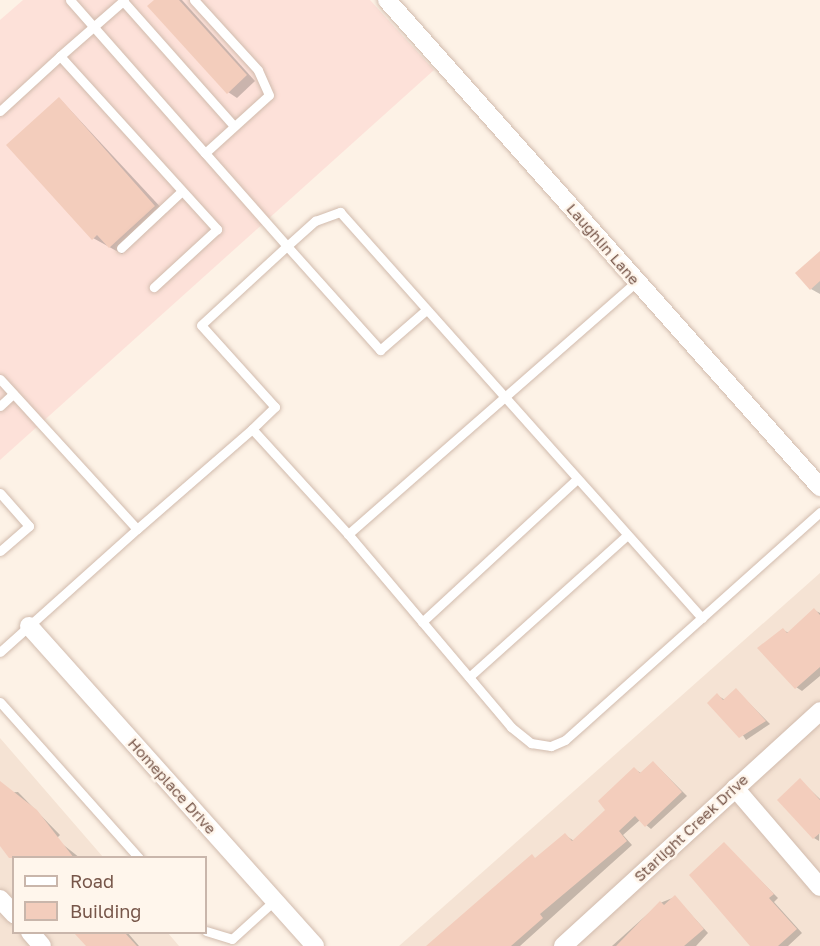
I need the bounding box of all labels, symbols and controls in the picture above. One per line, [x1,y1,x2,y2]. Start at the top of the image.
street label: Laughlin Lane [563,200,643,288]
street label: Homeplace Drive [124,734,220,838]
street label: Starlight Creek Drive [630,771,752,885]
legend [12,856,207,934]
text: Road [70,870,114,892]
text: Building [70,900,141,922]

